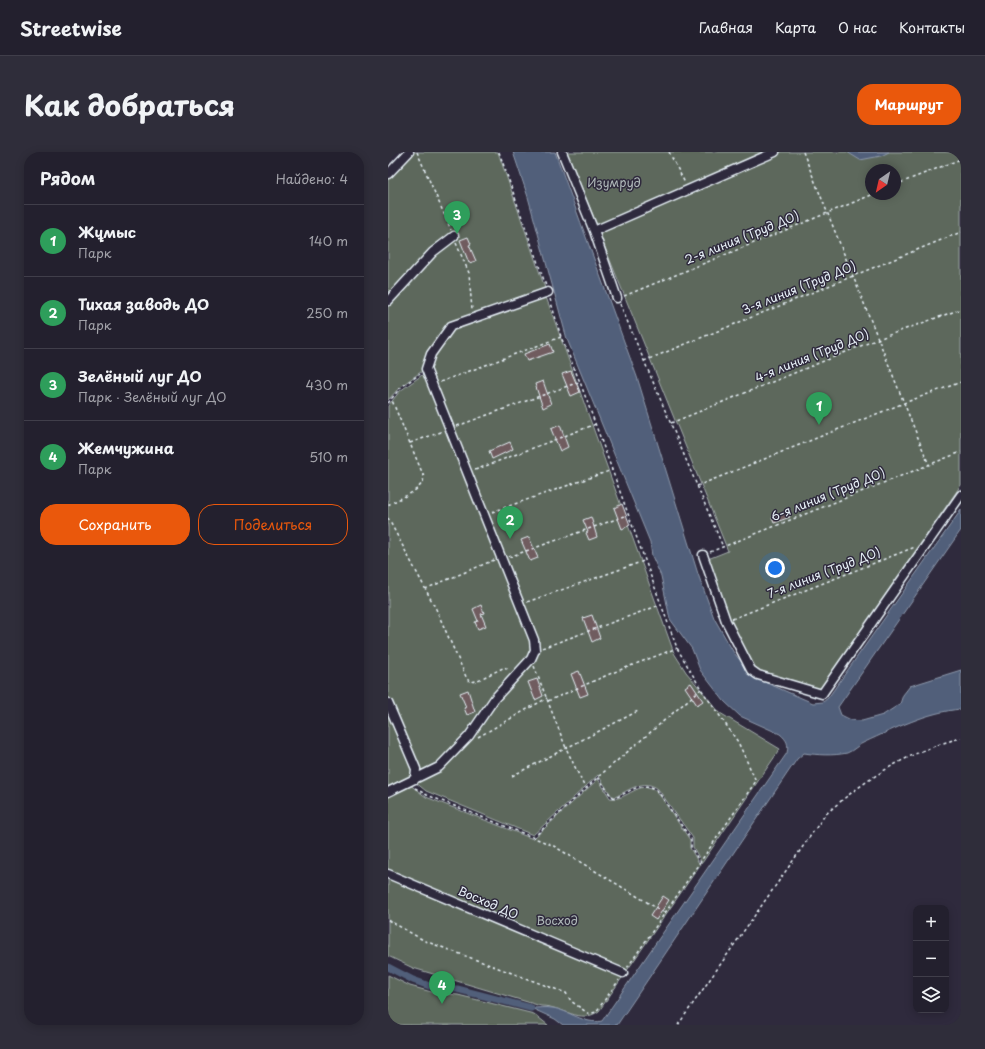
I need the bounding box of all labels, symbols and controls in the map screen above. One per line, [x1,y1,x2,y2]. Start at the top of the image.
text: Streetwise [20,14,122,42]
text: Главная [699,17,753,38]
text: Карта [775,17,816,38]
text: О нас [838,17,877,38]
text: Контакты [899,17,965,38]
text: Как добраться [24,83,235,126]
button: Маршрут [857,84,961,125]
north arrow [865,164,901,200]
text: Рядом [40,165,95,191]
text: Найдено: 4 [276,169,348,188]
park label: Изумруд [587,173,641,191]
pin: 3 [444,201,470,234]
street label: 2-я линия (Труд ДО) [682,206,802,268]
text: Жұмыс [78,220,136,243]
text: 1 [50,231,56,250]
text: 140 m [309,231,348,250]
text: Парк [78,243,112,262]
street label: 3-я линия (Труд ДО) [739,256,858,318]
text: Тихая заводь ДО [78,292,209,315]
text: 2 [48,303,58,322]
text: 250 m [306,303,348,322]
text: Парк [78,315,112,334]
street label: 4-я линия (Труд ДО) [752,324,871,386]
text: Зелёный луг ДО [78,364,202,387]
text: 3 [49,375,57,394]
text: 430 m [306,375,348,394]
text: Парк · Зелёный луг ДО [78,387,226,406]
pin: 1 [806,392,832,425]
text: Жемчужина [78,436,174,459]
text: 4 [49,447,57,466]
text: 510 m [309,447,348,466]
text: Парк [78,459,112,478]
street label: 6-я линия (Труд ДО) [768,463,888,525]
button: Сохранить [40,504,190,545]
button: Поделиться [198,504,348,545]
pin: 2 [497,506,523,539]
street label: 7-я линия (Труд ДО) [764,542,883,602]
your location [765,558,785,578]
street label: Восход ДО [455,881,521,923]
map controls [913,905,949,1013]
button: + [913,905,949,941]
park label: Восход [536,911,578,929]
button: − [913,941,949,977]
pin: 4 [429,971,455,1004]
button: layers [913,977,949,1013]

